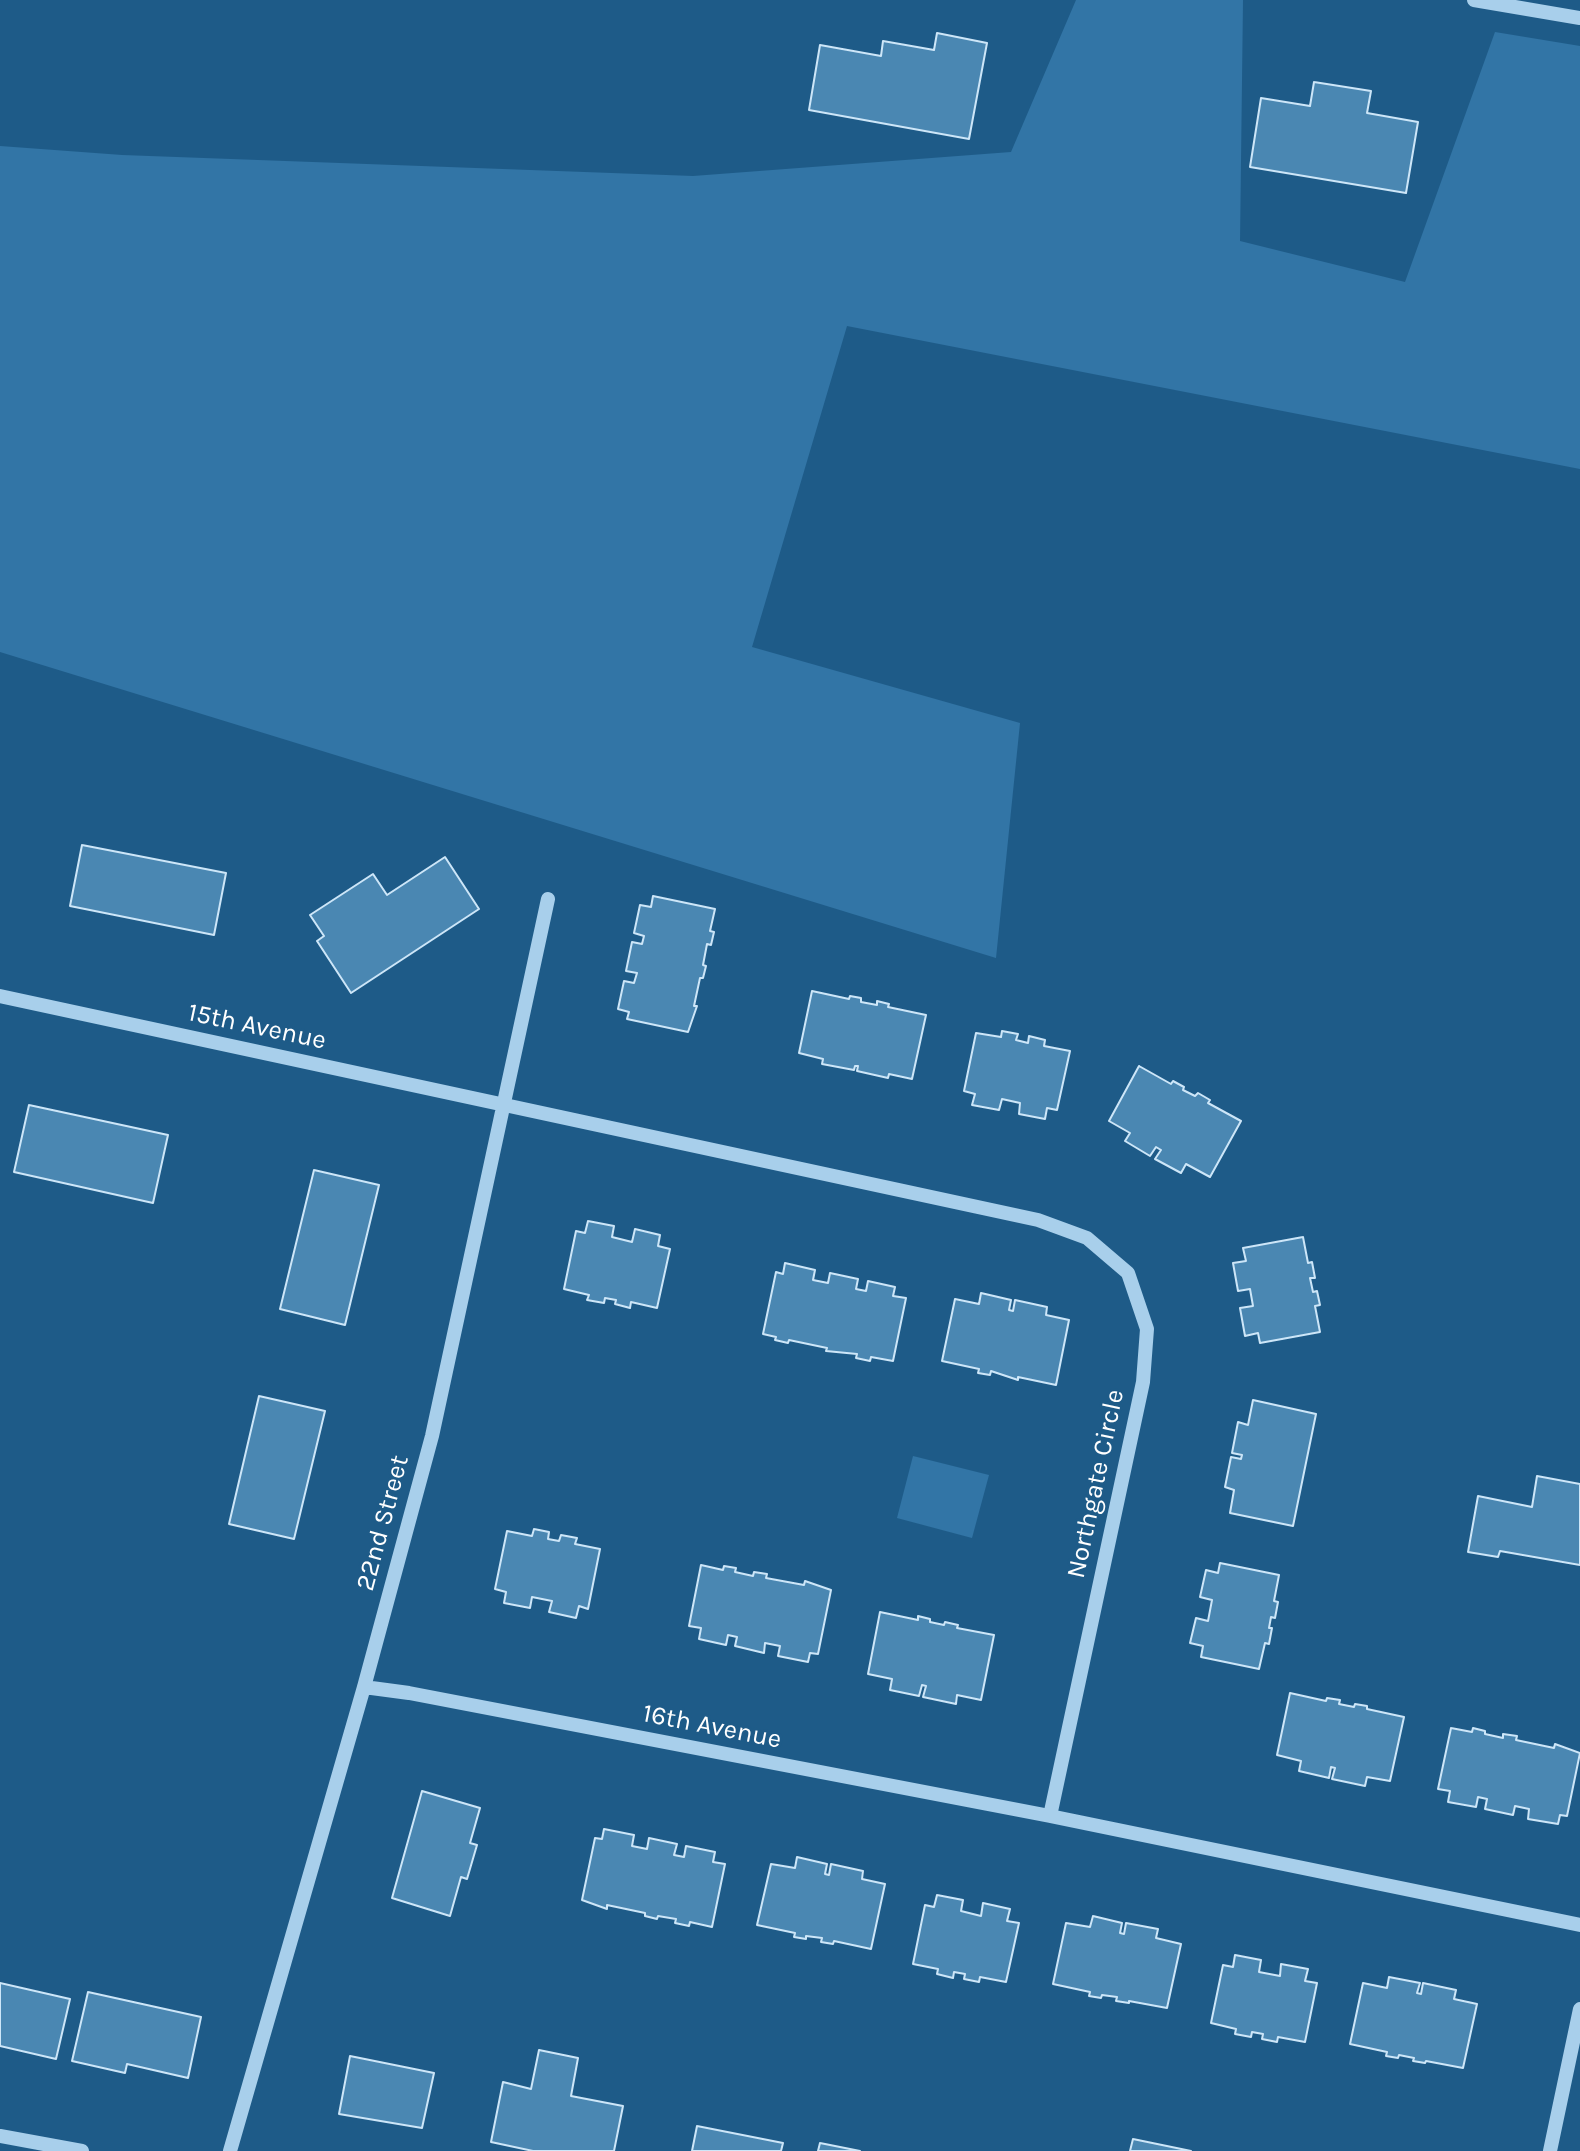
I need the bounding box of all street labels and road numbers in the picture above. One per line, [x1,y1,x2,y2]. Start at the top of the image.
street label: 15th Avenue [185,997,329,1057]
street label: Northgate Circle [1061,1387,1131,1581]
street label: 22nd Street [350,1452,416,1594]
street label: 16th Avenue [640,1698,784,1756]

